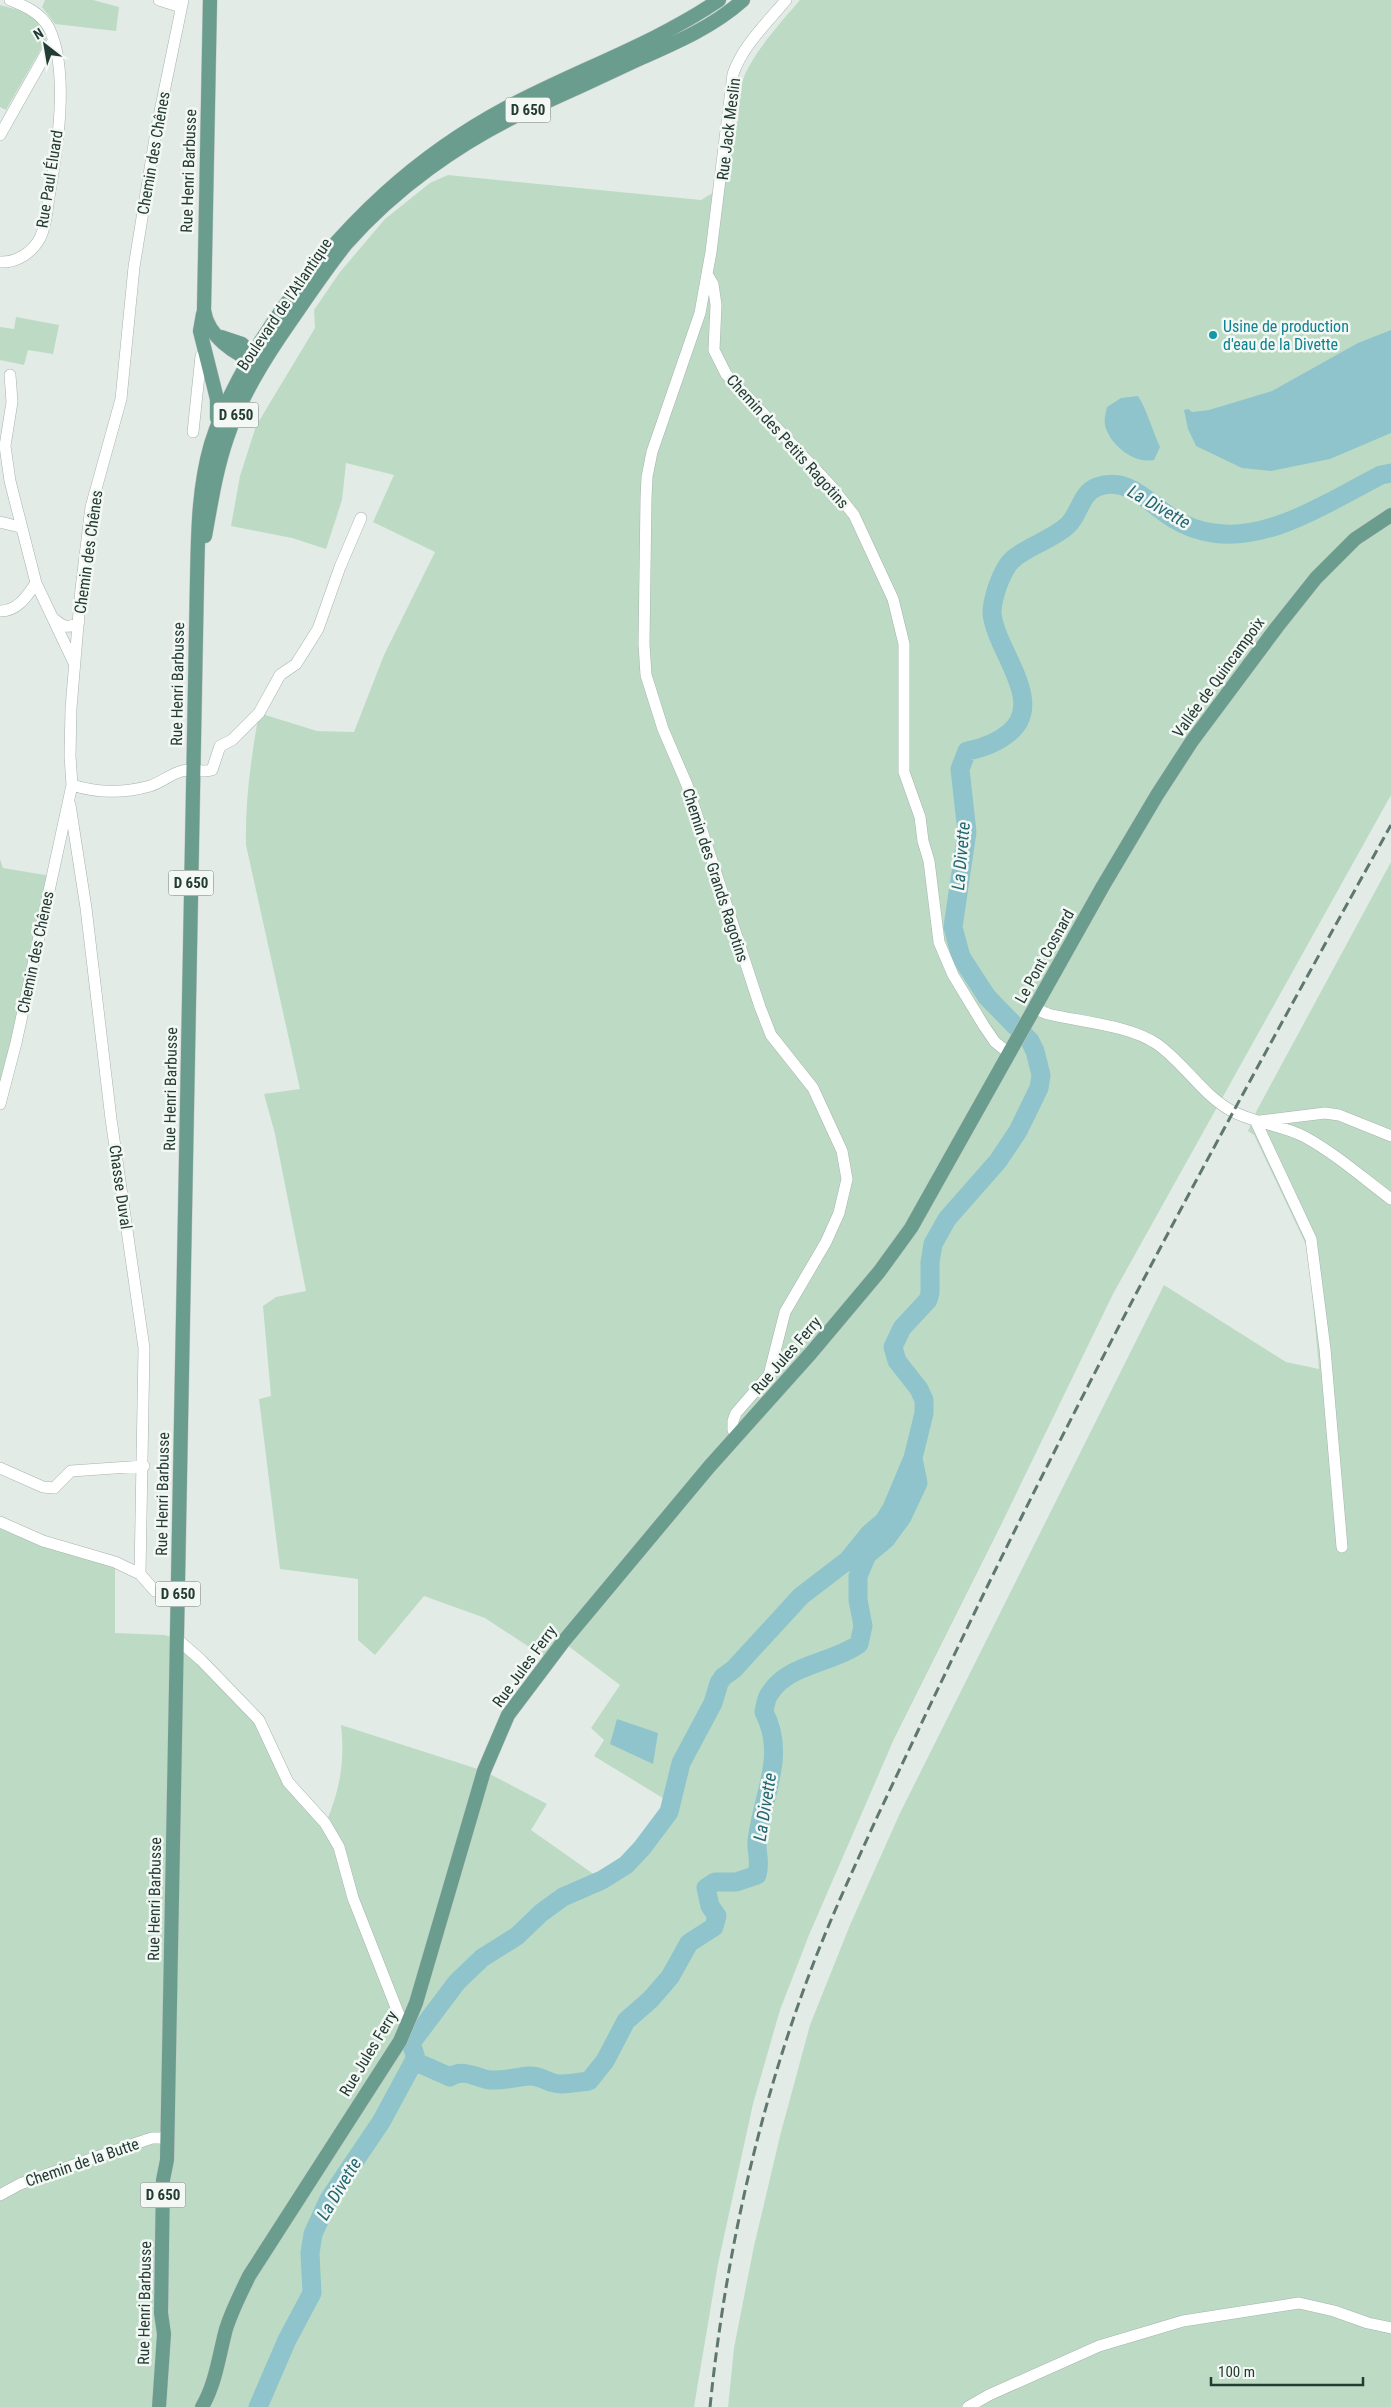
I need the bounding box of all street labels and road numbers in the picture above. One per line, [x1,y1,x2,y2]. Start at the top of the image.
street label: Rue Jack Meslin [713,77,744,181]
street label: Chemin des Chênes [133,90,174,216]
road number: D 650 [506,98,550,122]
street label: Rue Henri Barbusse [177,109,200,233]
street label: Rue Paul Éluard [32,129,67,229]
street label: Boulevard de l'Atlantique [233,235,336,374]
street label: Chemin des Petits Ragotins [722,370,853,512]
road number: D 650 [214,402,258,428]
street label: Chemin des Chênes [70,489,107,615]
street label: Vallée de Quincampoix [1168,614,1268,741]
street label: Rue Henri Barbusse [167,622,188,746]
street label: Chemin des Grands Ragotins [678,786,753,965]
road number: D 650 [168,870,214,896]
street label: Chemin des Chênes [13,889,58,1015]
street label: Le Pont Cosnard [1011,906,1078,1006]
street label: Rue Henri Barbusse [160,1027,181,1151]
street label: Chasse Duval [105,1144,136,1231]
street label: Rue Jules Ferry [748,1312,825,1398]
street label: Rue Henri Barbusse [152,1432,173,1556]
road number: D 650 [156,1582,200,1606]
street label: Rue Jules Ferry [488,1621,561,1711]
street label: Rue Henri Barbusse [144,1837,165,1961]
street label: Rue Jules Ferry [335,2007,402,2100]
street label: Chemin de la Butte [23,2134,142,2191]
road number: D 650 [140,2182,186,2208]
street label: Rue Henri Barbusse [134,2241,155,2365]

